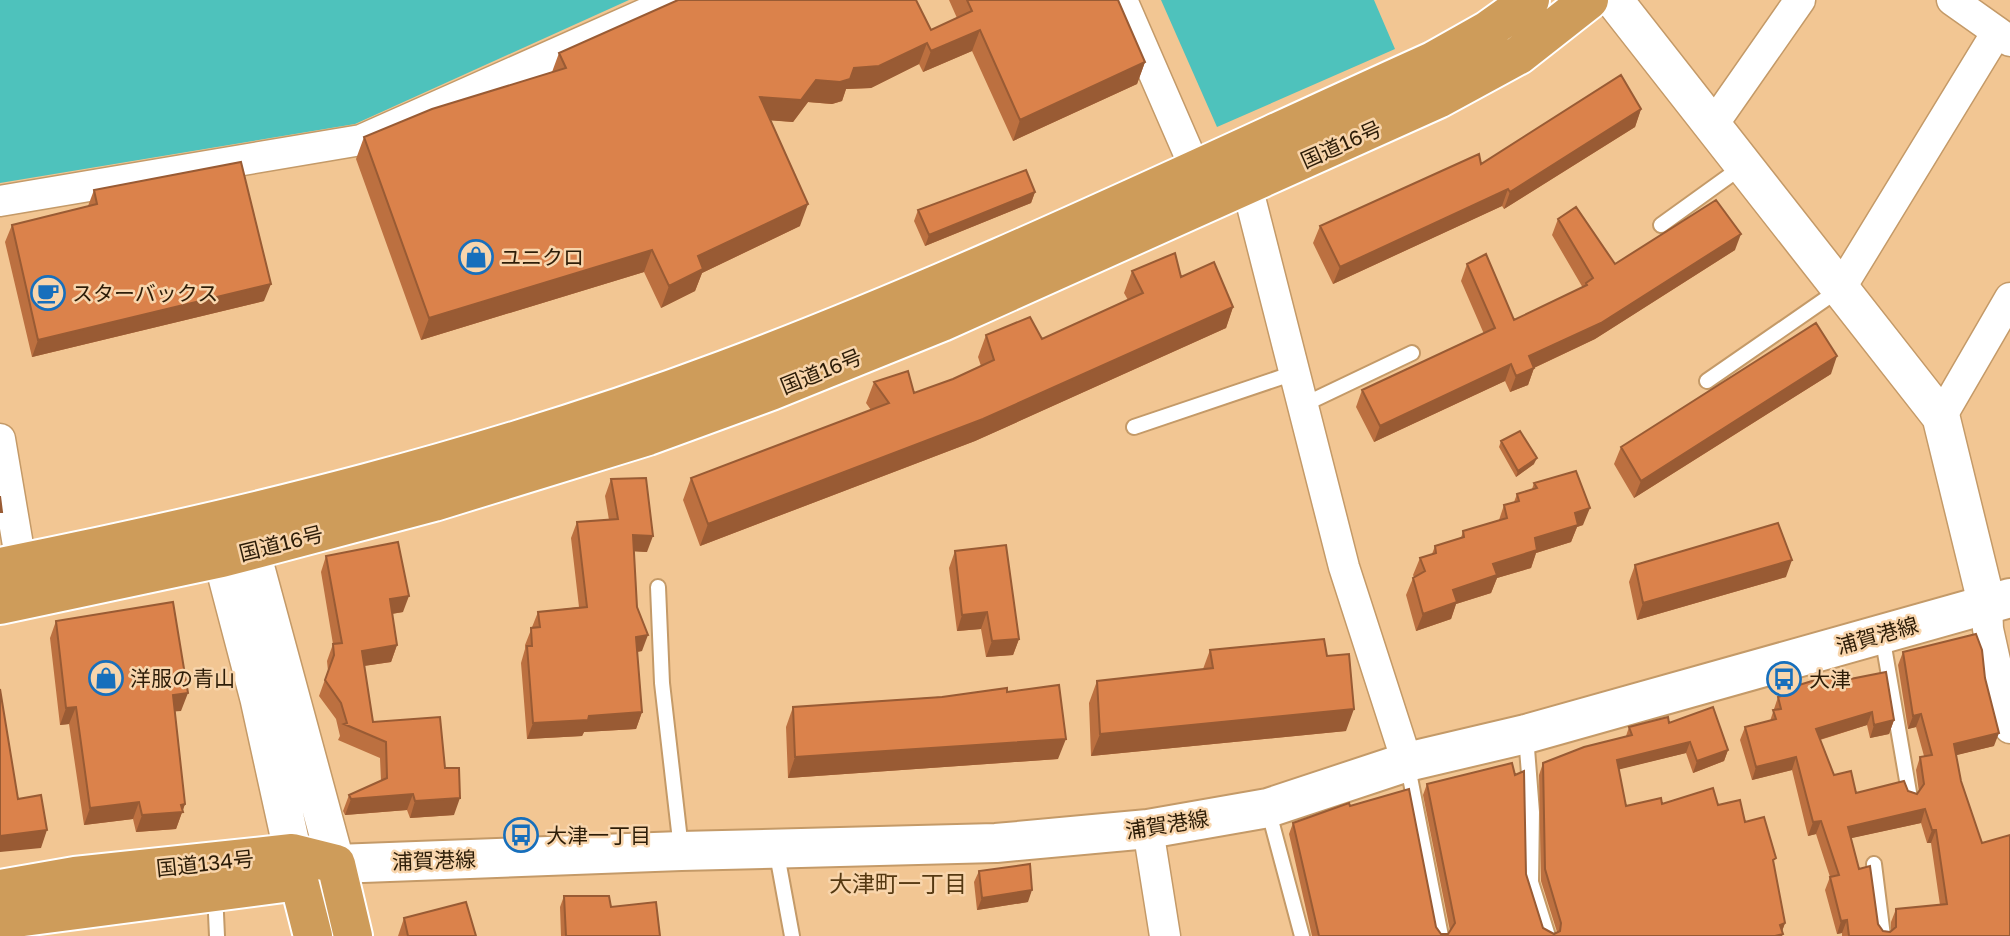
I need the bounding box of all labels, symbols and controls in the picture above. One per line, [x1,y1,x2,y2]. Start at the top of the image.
street label: 国道16号 [1296,115,1386,173]
shop icon: ユニクロ [457,238,495,276]
place label: ユニクロ [500,244,584,270]
cafe icon: スターバックス [29,274,67,312]
place label: スターバックス [72,280,218,306]
street label: 国道16号 [776,343,866,399]
street label: 国道16号 [236,520,326,566]
street label: 浦賀港線 [1833,611,1921,659]
shop icon: 洋服の青山 [87,659,125,697]
bus stop icon: 大津 [1765,660,1803,698]
place label: 洋服の青山 [130,665,235,691]
place label: 大津 [1809,666,1851,692]
street label: 浦賀港線 [1123,805,1211,843]
bus stop icon: 大津一丁目 [502,816,540,854]
place label: 大津一丁目 [546,822,651,848]
street label: 国道134号 [155,845,255,881]
street label: 浦賀港線 [392,846,476,874]
district label: 大津町一丁目 [829,869,967,897]

